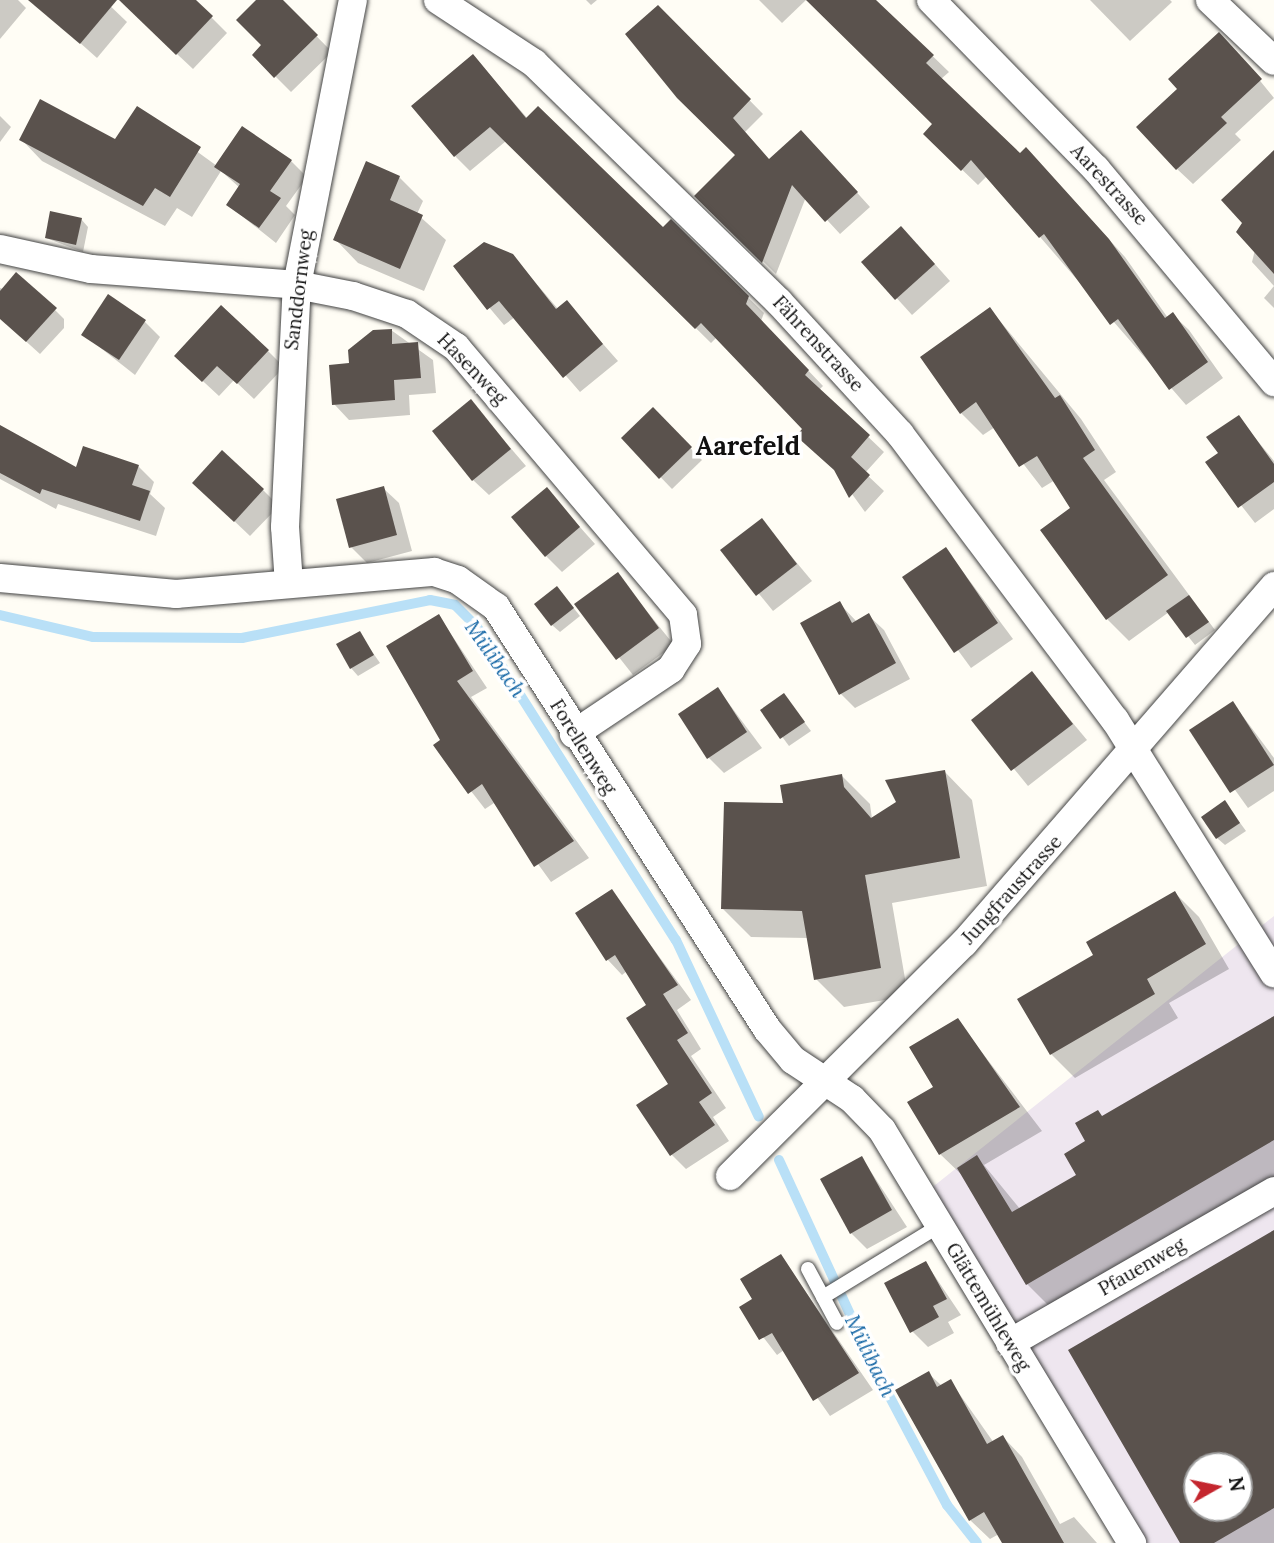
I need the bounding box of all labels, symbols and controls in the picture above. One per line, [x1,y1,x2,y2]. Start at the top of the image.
street label: Aarestrasse [1066,140,1152,230]
street label: Sanddornweg [280,228,318,352]
street label: Fährenstrasse [768,291,868,397]
street label: Hasenweg [432,329,512,409]
district label: Aarefeld [696,430,800,462]
water label: Mülibach [459,616,531,702]
street label: Forellenweg [545,695,621,799]
street label: Jungfraustrasse [957,831,1067,949]
street label: Pfauenweg [1095,1233,1189,1301]
street label: Glättemühleweg [941,1239,1035,1375]
water label: Mülibach [839,1311,901,1401]
north arrow [1183,1452,1253,1522]
text: N [1224,1475,1250,1493]

